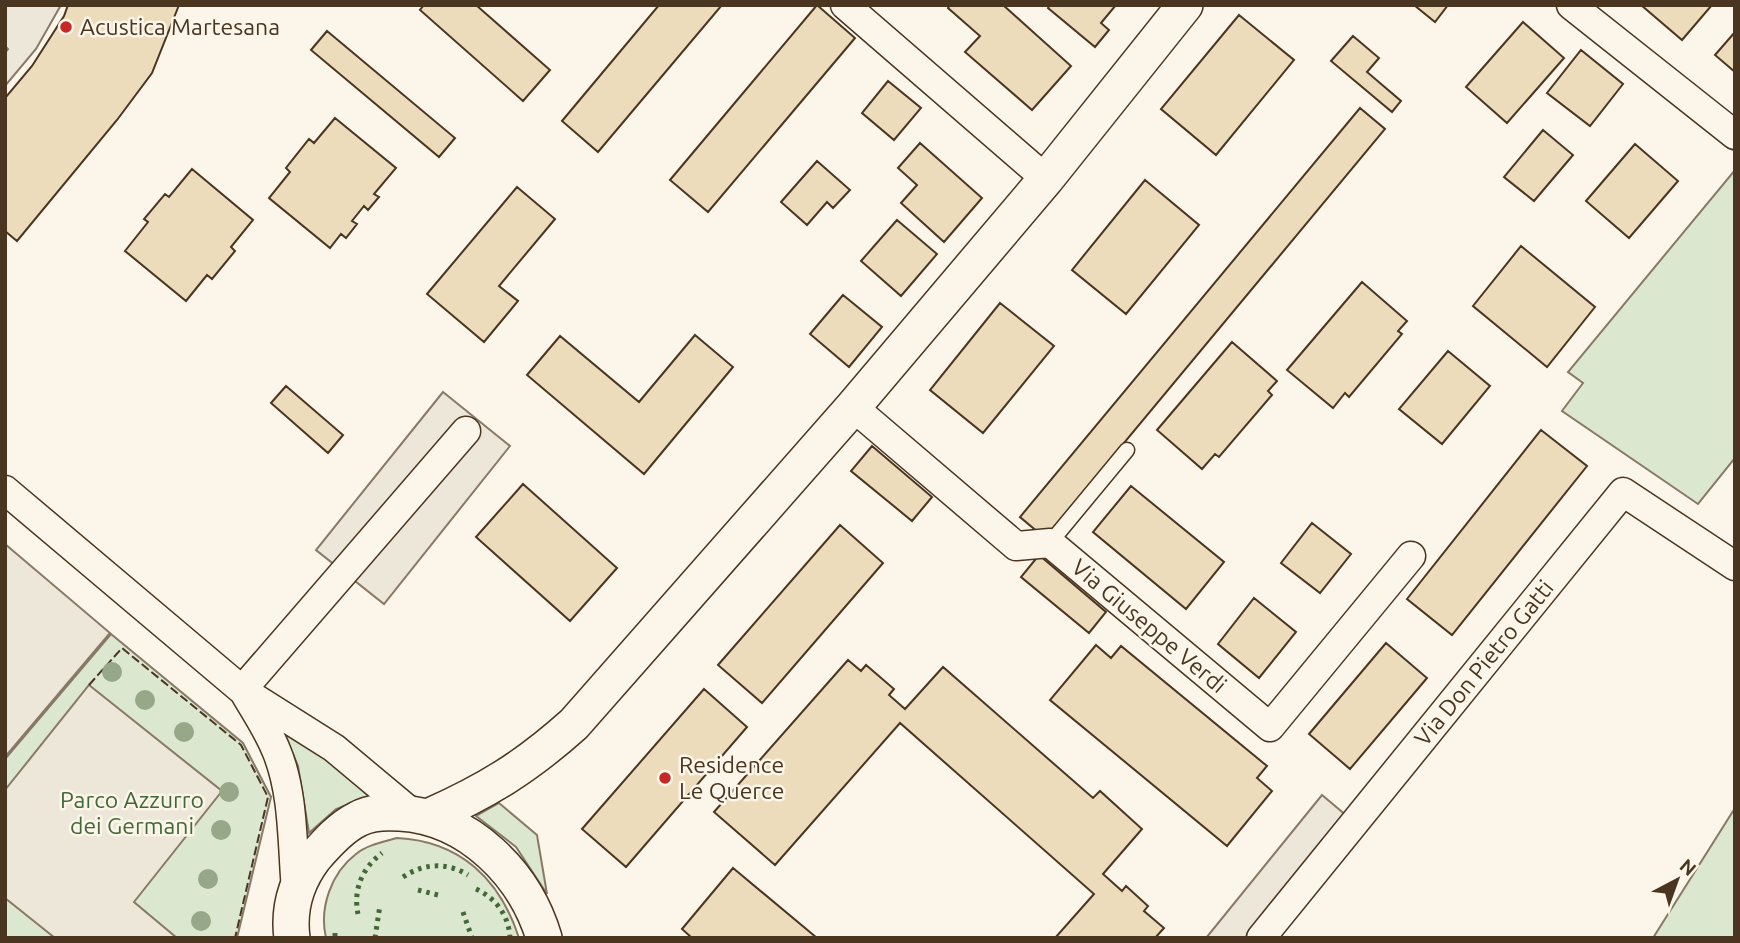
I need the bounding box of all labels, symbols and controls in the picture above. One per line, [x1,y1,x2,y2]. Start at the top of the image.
place label: Acustica Martesana [80,14,280,39]
marker: Acustica Martesana [58,19,74,35]
street label: Via Giuseppe Verdi [1067,554,1232,697]
street label: Via Don Pietro Gatti [1409,575,1558,750]
place label: Residence Le Querce [679,752,784,803]
marker: Residence Le Querce [657,770,673,786]
park label: Parco Azzurro dei Germani [60,787,204,838]
north arrow [1642,845,1712,915]
text: N [1676,854,1701,880]

